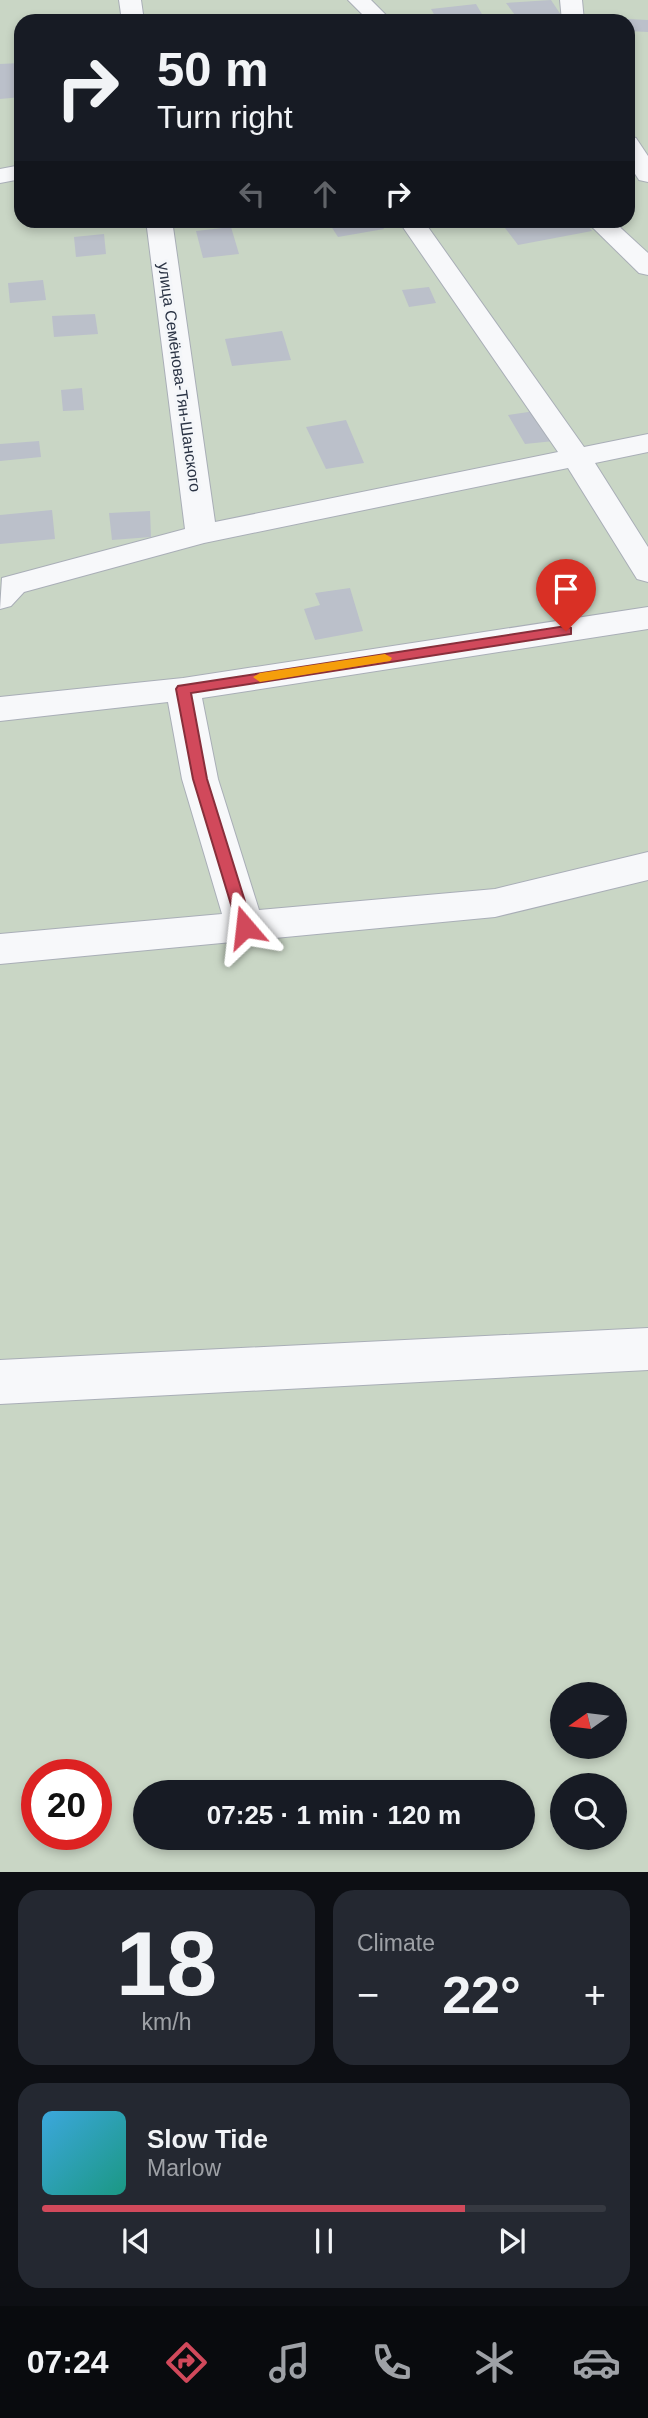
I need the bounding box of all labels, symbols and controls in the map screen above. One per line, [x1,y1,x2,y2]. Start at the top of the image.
icon: right [42,42,133,133]
text: 50 m [157,42,269,96]
text: Turn right [157,99,293,135]
icon: left [233,175,271,213]
icon: ahead [306,175,344,213]
icon: right [379,175,417,213]
street label: улица Семёнова-Тян-Шанского [155,261,204,493]
pin [536,559,596,631]
icon: arrive [547,570,585,608]
position arrow [208,890,282,964]
north arrow [550,1682,626,1759]
map controls [550,1682,627,1850]
speed limit sign: 20 [21,1759,112,1850]
button: search [550,1773,627,1850]
text: 07:25 · 1 min · 120 m [207,1800,461,1830]
text: 18 [116,1913,217,2014]
text: Climate [357,1930,435,1956]
text: 22° [442,1966,521,2024]
text: − [357,1974,379,2016]
text: + [584,1974,606,2016]
text: km/h [142,2009,191,2035]
text: Slow Tide [147,2124,268,2154]
text: Marlow [147,2155,221,2181]
icon: previous [117,2222,155,2260]
icon: pause [305,2222,343,2260]
icon: next [493,2222,531,2260]
icon: directions [162,2338,211,2387]
icon: music [265,2338,314,2387]
icon: phone [367,2338,416,2387]
icon: climate [470,2338,519,2387]
icon: car [572,2338,621,2387]
text: 07:24 [27,2344,109,2380]

